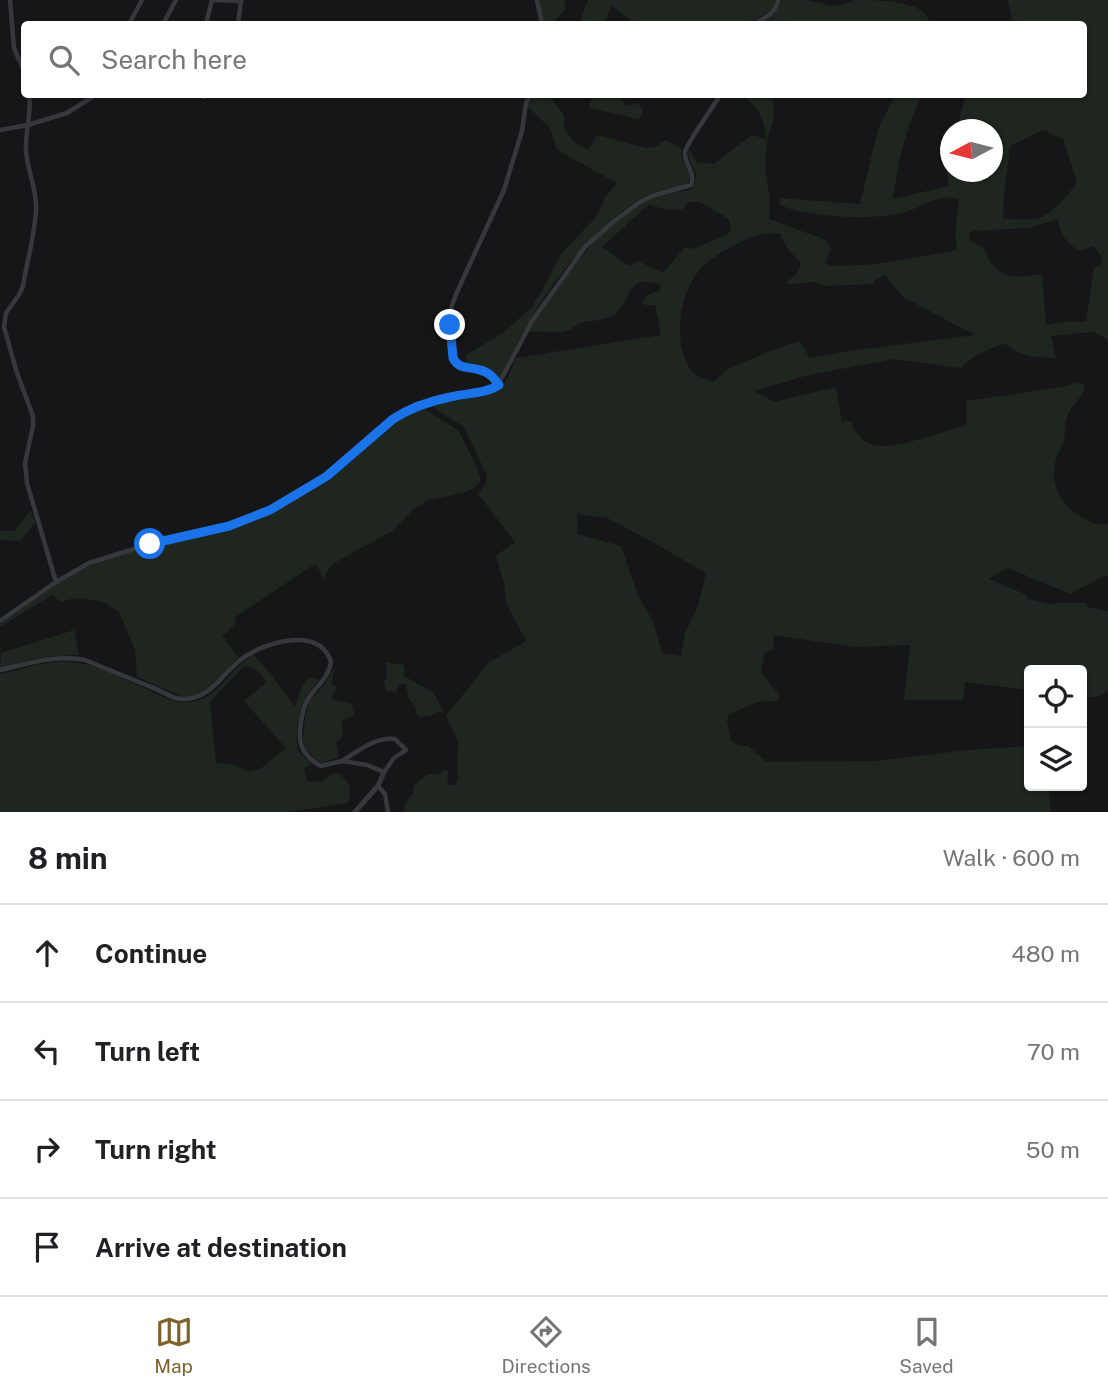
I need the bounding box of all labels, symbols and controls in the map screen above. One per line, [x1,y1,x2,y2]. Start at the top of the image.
search box [21,21,1087,98]
icon: search [45,41,83,79]
text: Search here [101,44,247,75]
north arrow [940,119,1003,182]
route end [434,309,465,340]
route start [134,528,165,559]
map controls [1024,665,1087,791]
button: locate [1024,665,1087,728]
button: layers [1024,728,1087,791]
text: 8 min [28,840,108,876]
text: Walk · 600 m [943,844,1080,871]
icon: ahead [28,934,66,972]
text: Continue [95,938,207,969]
text: 480 m [1011,940,1080,967]
icon: left [28,1032,66,1070]
text: Turn left [95,1036,200,1067]
text: 70 m [1027,1038,1080,1065]
icon: right [28,1130,66,1168]
text: Turn right [95,1134,217,1165]
text: 50 m [1026,1136,1080,1163]
icon: arrive [28,1228,66,1266]
text: Arrive at destination [95,1232,347,1263]
tab: Map [154,1313,193,1377]
tab: Directions [501,1313,591,1377]
tab: Saved [899,1313,954,1377]

